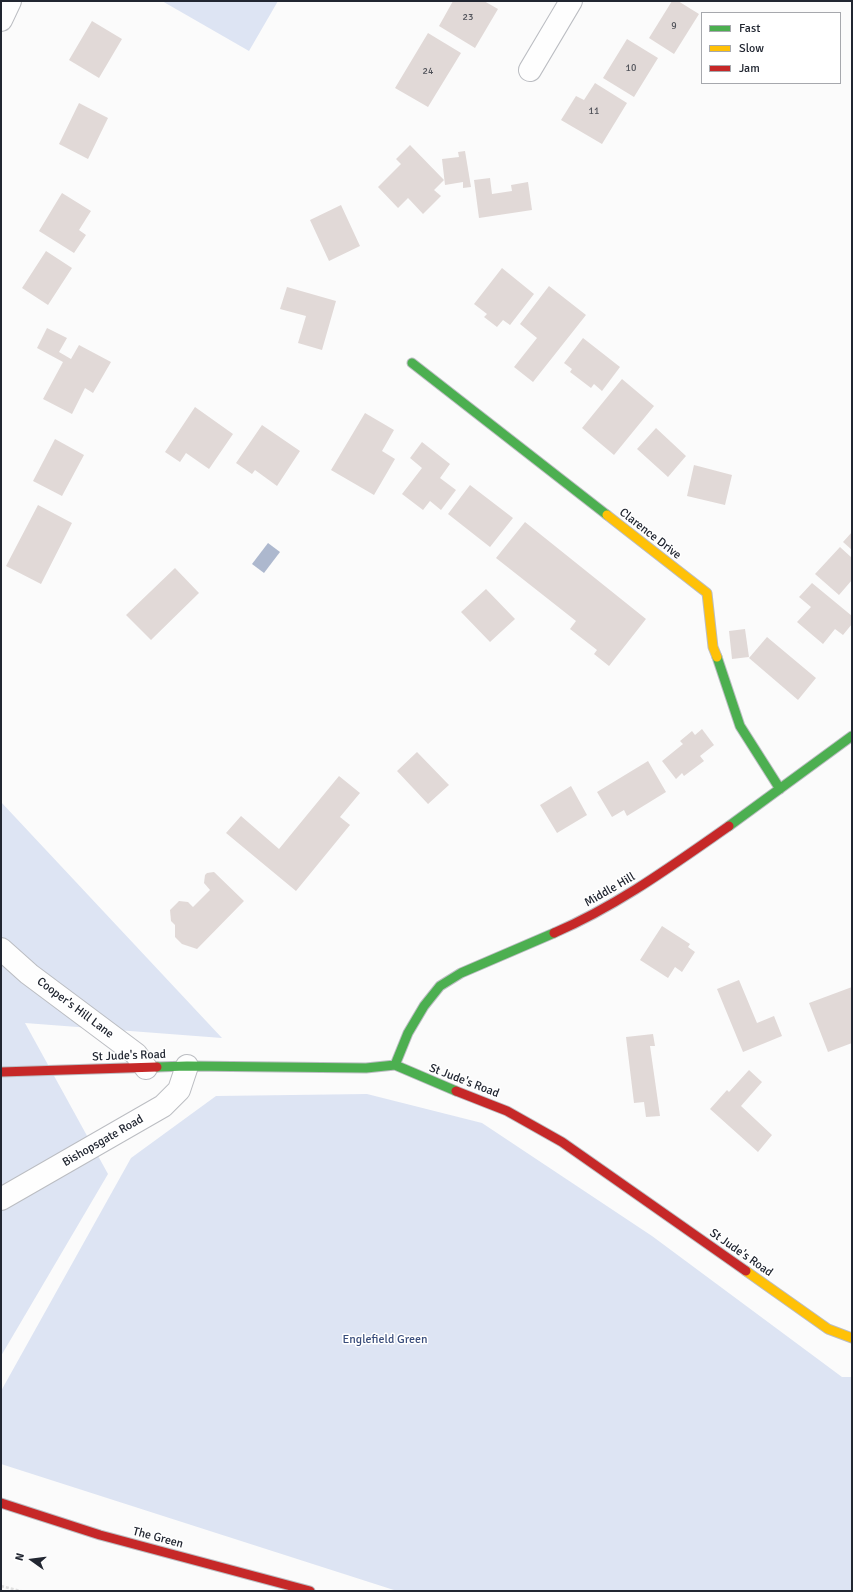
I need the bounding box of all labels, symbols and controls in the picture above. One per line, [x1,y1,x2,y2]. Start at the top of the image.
house number: 23 [463,11,473,23]
legend [701,12,841,84]
house number: 9 [671,20,677,32]
text: Fast [739,21,760,36]
text: Slow [739,41,764,56]
text: Jam [739,61,760,76]
house number: 10 [626,62,636,74]
house number: 24 [423,65,433,77]
house number: 11 [589,105,599,117]
street label: Clarence Drive [616,505,684,563]
street label: Middle Hill [582,870,638,910]
street label: Cooper's Hill Lane [34,974,116,1042]
street label: St Jude's Road [92,1048,166,1064]
street label: St Jude's Road [427,1061,501,1101]
street label: Bishopsgate Road [60,1112,146,1170]
street label: St Jude's Road [707,1226,775,1280]
park label: Englefield Green [343,1333,427,1347]
street label: The Green [131,1524,185,1552]
north arrow [12,1540,52,1580]
text: N [13,1552,27,1562]

